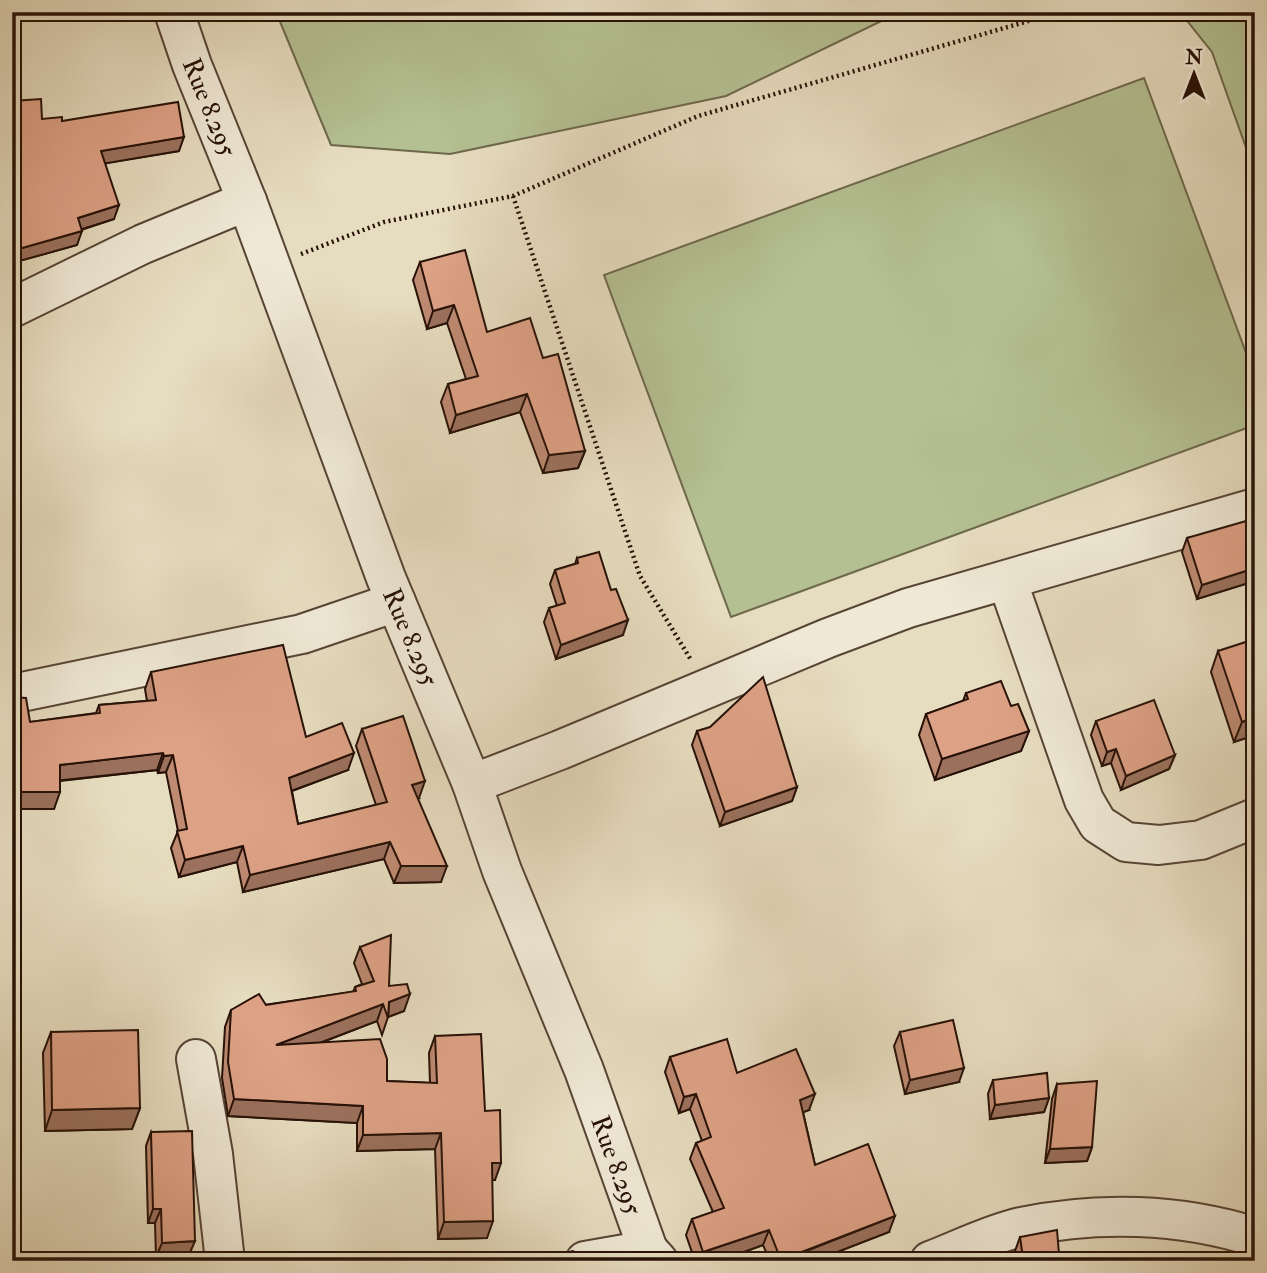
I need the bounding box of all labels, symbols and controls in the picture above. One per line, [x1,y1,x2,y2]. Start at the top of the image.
north arrow [1158,38,1228,108]
text: N [1184,46,1203,70]
street label: Rue 8.295 [175,53,243,162]
street label: Rue 8.295 [375,584,445,692]
street label: Rue 8.295 [583,1111,649,1220]

